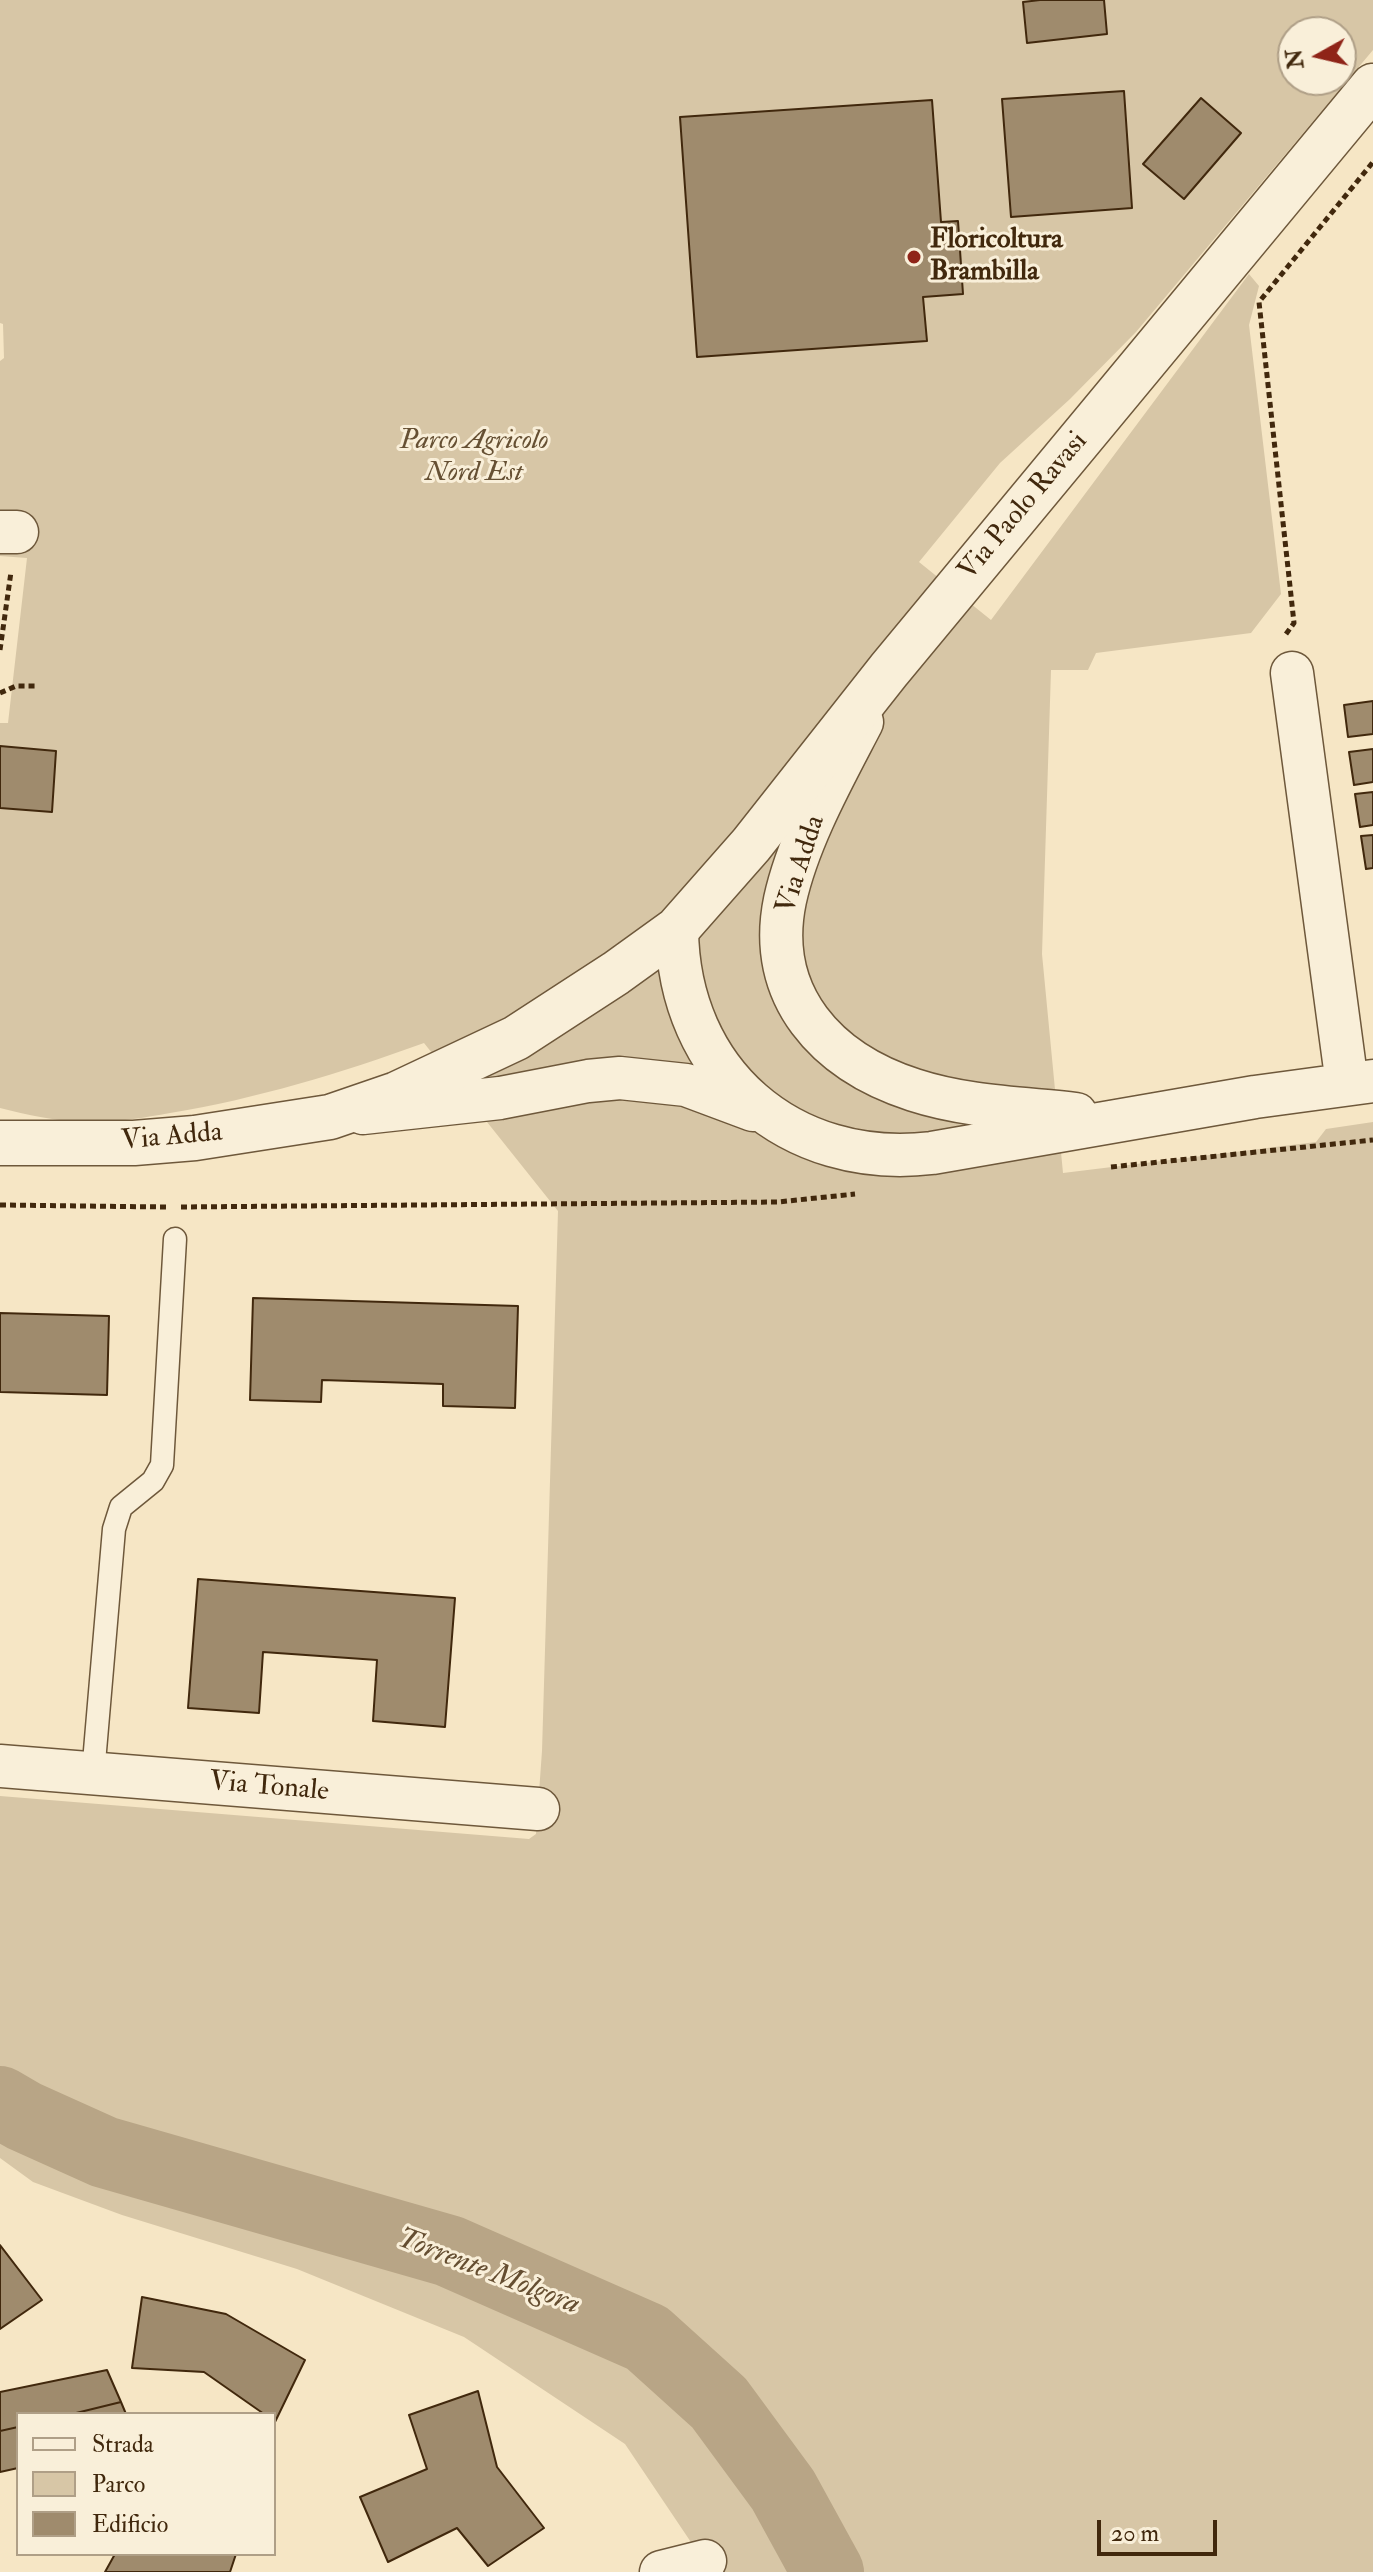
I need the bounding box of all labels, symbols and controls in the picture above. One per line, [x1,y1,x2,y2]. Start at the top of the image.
north arrow [1277,16,1357,96]
text: N [1280,47,1310,71]
place label: Floricoltura Brambilla [930,224,1063,290]
marker: Floricoltura Brambilla [905,248,923,266]
park label: Parco Agricolo Nord Est [399,425,549,491]
street label: Via Paolo Ravasi [952,426,1096,588]
street label: Via Adda [770,812,834,918]
street label: Via Adda [120,1117,224,1159]
street label: Via Tonale [208,1766,330,1810]
water label: Torrente Molgora [392,2222,584,2324]
legend [16,2412,276,2556]
text: Strada [92,2429,154,2460]
text: Parco [92,2469,145,2500]
scale bar [1101,2504,1221,2554]
text: Edificio [92,2509,168,2540]
text: 20 m [1111,2518,1159,2549]

